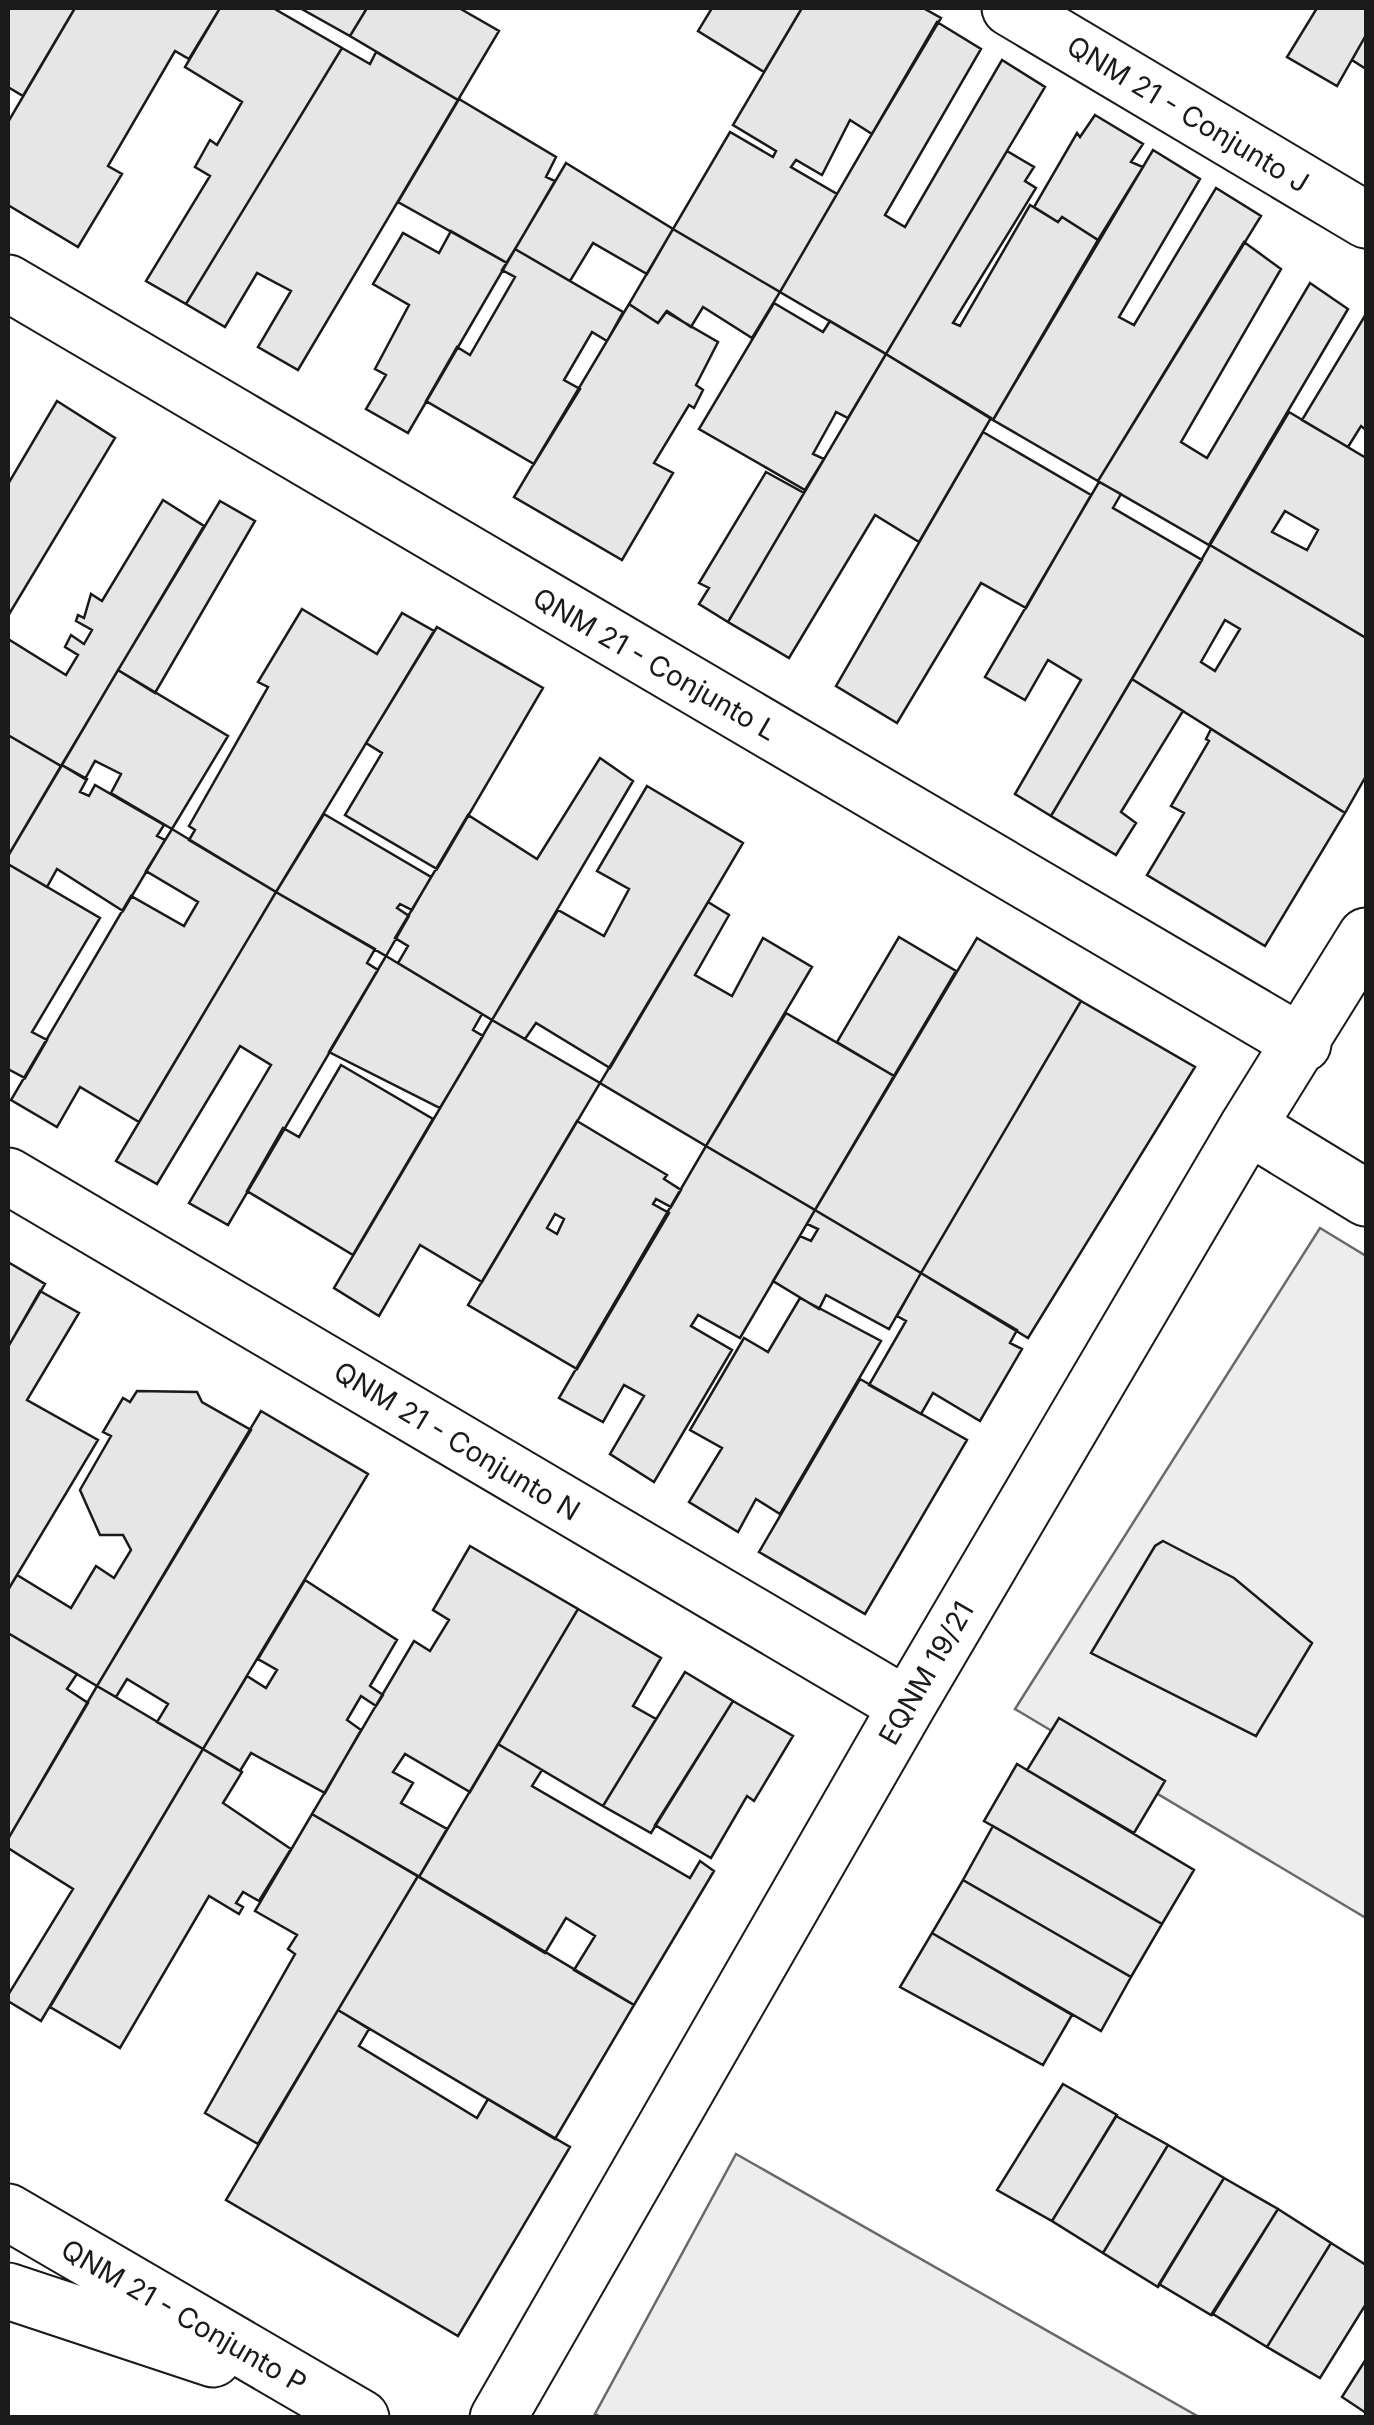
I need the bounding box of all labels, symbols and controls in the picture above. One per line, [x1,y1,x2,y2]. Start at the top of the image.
street label: QNM 21 - Conjunto J [1061,28,1315,200]
street label: QNM 21 - Conjunto L [527,580,783,748]
street label: QNM 21 - Conjunto N [328,1354,586,1528]
street label: EQNM 19/21 [871,1595,981,1751]
street label: QNM 21 - Conjunto P [55,2232,313,2400]

